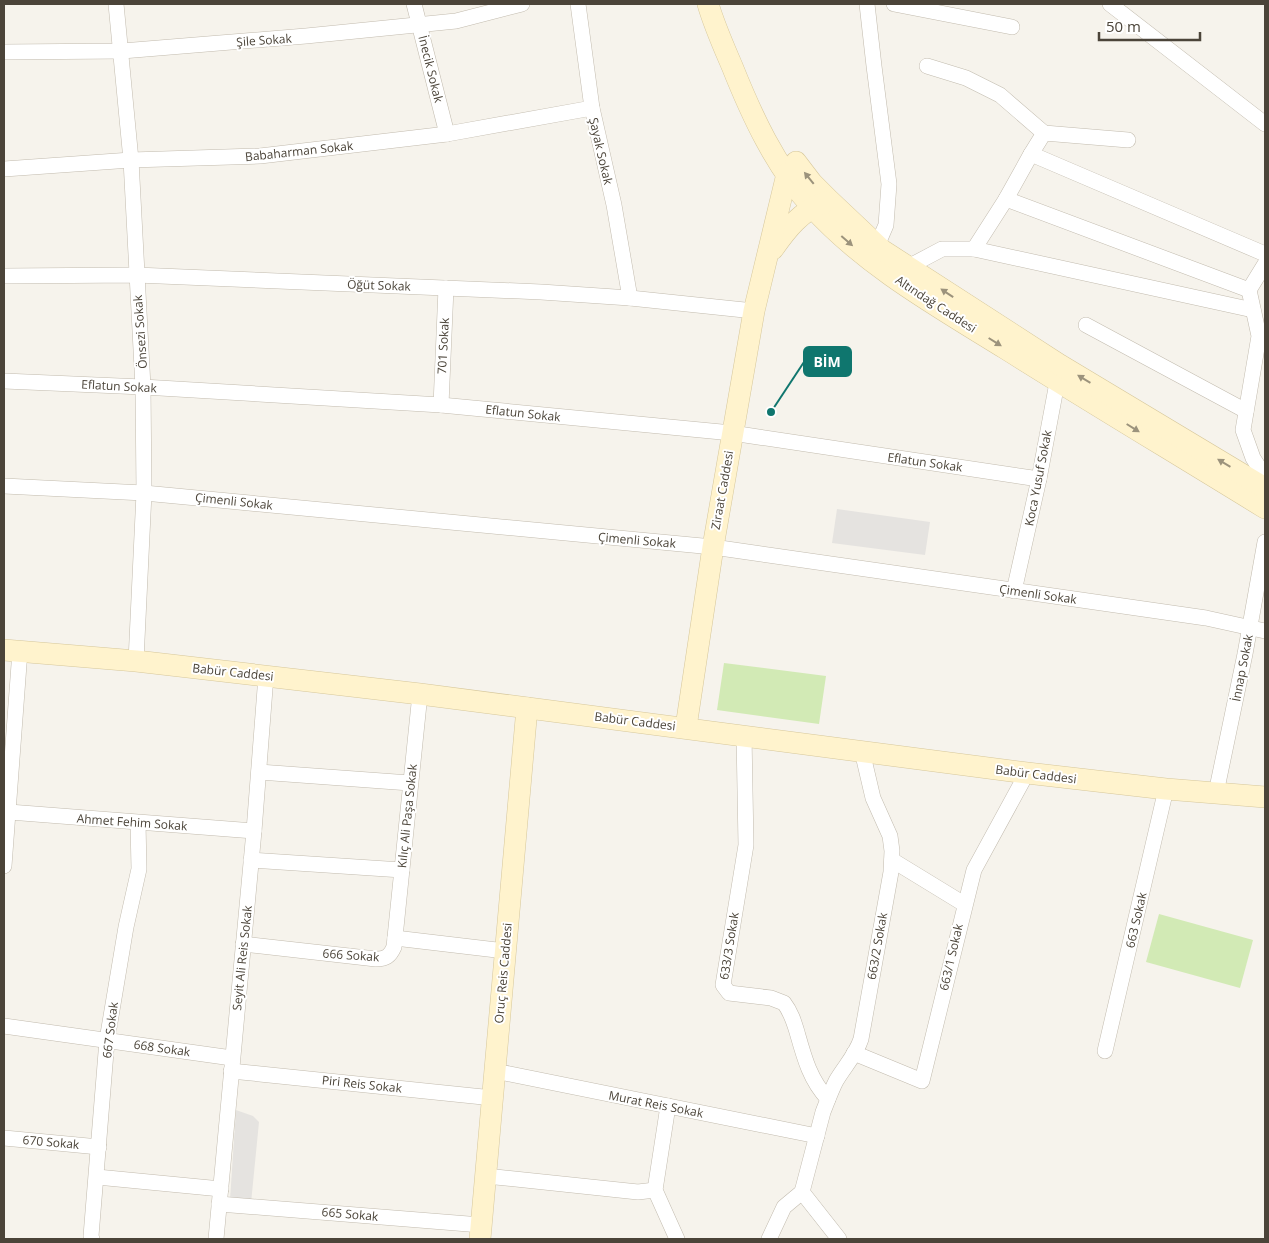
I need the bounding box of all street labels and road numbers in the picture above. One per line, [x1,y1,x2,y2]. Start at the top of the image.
street label: Şile Sokak [236,30,293,50]
street label: İnecik Sokak [414,34,448,105]
street label: Şayak Sokak [585,116,617,187]
street label: Babaharman Sokak [244,137,355,165]
street label: Altındağ Caddesi [892,271,980,337]
street label: Öğüt Sokak [347,275,412,295]
street label: Önsezi Sokak [129,294,151,370]
street label: 701 Sokak [433,317,453,375]
street label: Eflatun Sokak [81,376,158,397]
street label: Eflatun Sokak [485,401,562,425]
street label: Koca Yusuf Sokak [1020,428,1056,527]
street label: Eflatun Sokak [886,448,964,476]
street label: Ziraat Caddesi [707,449,737,531]
street label: Çimenli Sokak [194,488,274,514]
street label: Çimenli Sokak [597,528,677,552]
street label: Çimenli Sokak [998,580,1079,608]
street label: İnnap Sokak [1227,632,1257,703]
street label: Babür Caddesi [192,659,274,685]
street label: Babür Caddesi [593,708,677,734]
street label: Babür Caddesi [994,761,1078,787]
street label: Kılıç Ali Paşa Sokak [393,762,421,869]
street label: Ahmet Fehim Sokak [76,810,189,834]
street label: 663 Sokak [1121,890,1151,950]
street label: Seyit Ali Reis Sokak [228,904,256,1011]
street label: 633/3 Sokak [715,910,743,981]
street label: 663/2 Sokak [863,910,891,981]
street label: 663/1 Sokak [935,921,967,992]
street label: Oruç Reis Caddesi [490,922,516,1024]
street label: 666 Sokak [322,945,381,966]
street label: 667 Sokak [98,1000,122,1059]
street label: 668 Sokak [133,1036,192,1060]
street label: Piri Reis Sokak [321,1071,404,1097]
street label: Murat Reis Sokak [607,1086,706,1122]
street label: 670 Sokak [22,1131,81,1153]
street label: 665 Sokak [321,1203,380,1225]

